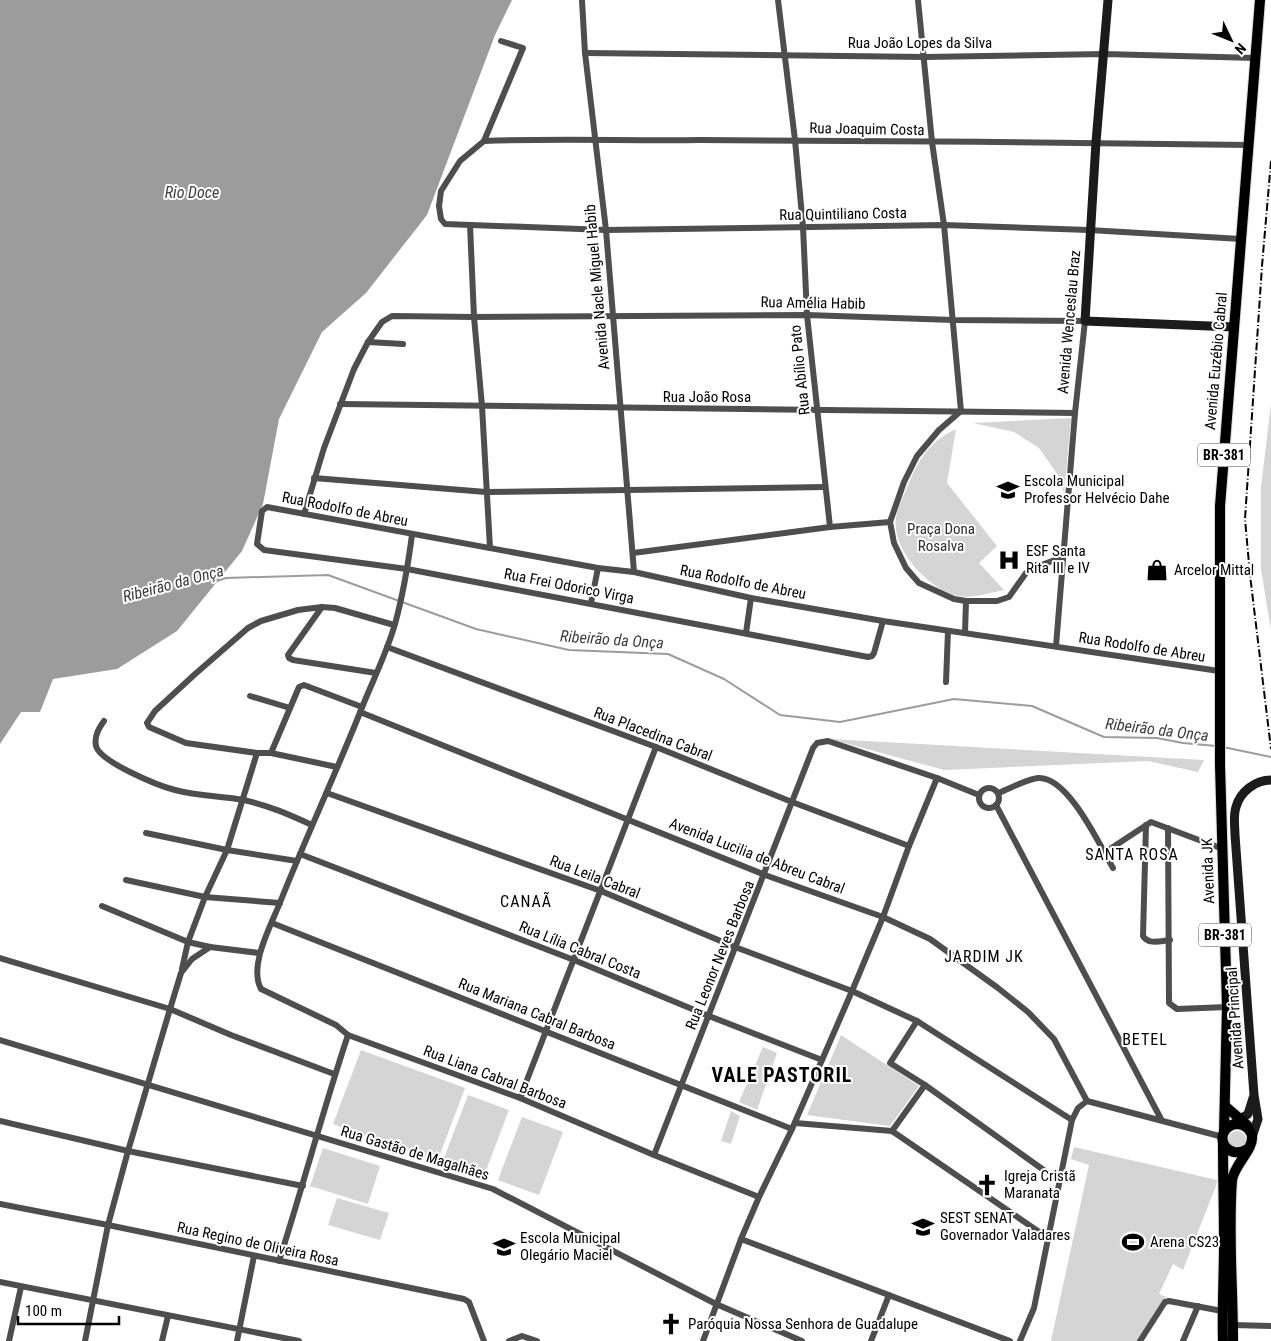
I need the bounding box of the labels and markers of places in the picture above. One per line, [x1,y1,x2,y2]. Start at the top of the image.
place label: Escola Municipal Professor Helvécio Dahe [1024,472,1170,507]
school or university icon: Escola Municipal Professor Helvécio Dahe [995,477,1021,503]
place label: ESF Santa Rita III e IV [1026,542,1090,577]
hospital icon: ESF Santa Rita III e IV [996,547,1022,573]
shop icon: Arcelor Mittal [1144,557,1170,583]
place label: Arcelor Mittal [1174,561,1254,579]
place label: Igreja Cristã Maranata [1004,1167,1076,1202]
church icon: Igreja Cristã Maranata [974,1172,1000,1198]
place label: SEST SENAT Governador Valadares [940,1209,1071,1244]
school or university icon: SEST SENAT Governador Valadares [910,1214,936,1240]
place label: Escola Municipal Olegário Maciel [520,1229,621,1264]
sports icon: Arena CS23 [1120,1229,1146,1255]
place label: Arena CS23 [1150,1233,1219,1251]
school or university icon: Escola Municipal Olegário Maciel [491,1234,517,1260]
church icon: Paróquia Nossa Senhora de Guadalupe [658,1311,684,1337]
place label: Paróquia Nossa Senhora de Guadalupe [688,1315,918,1333]

